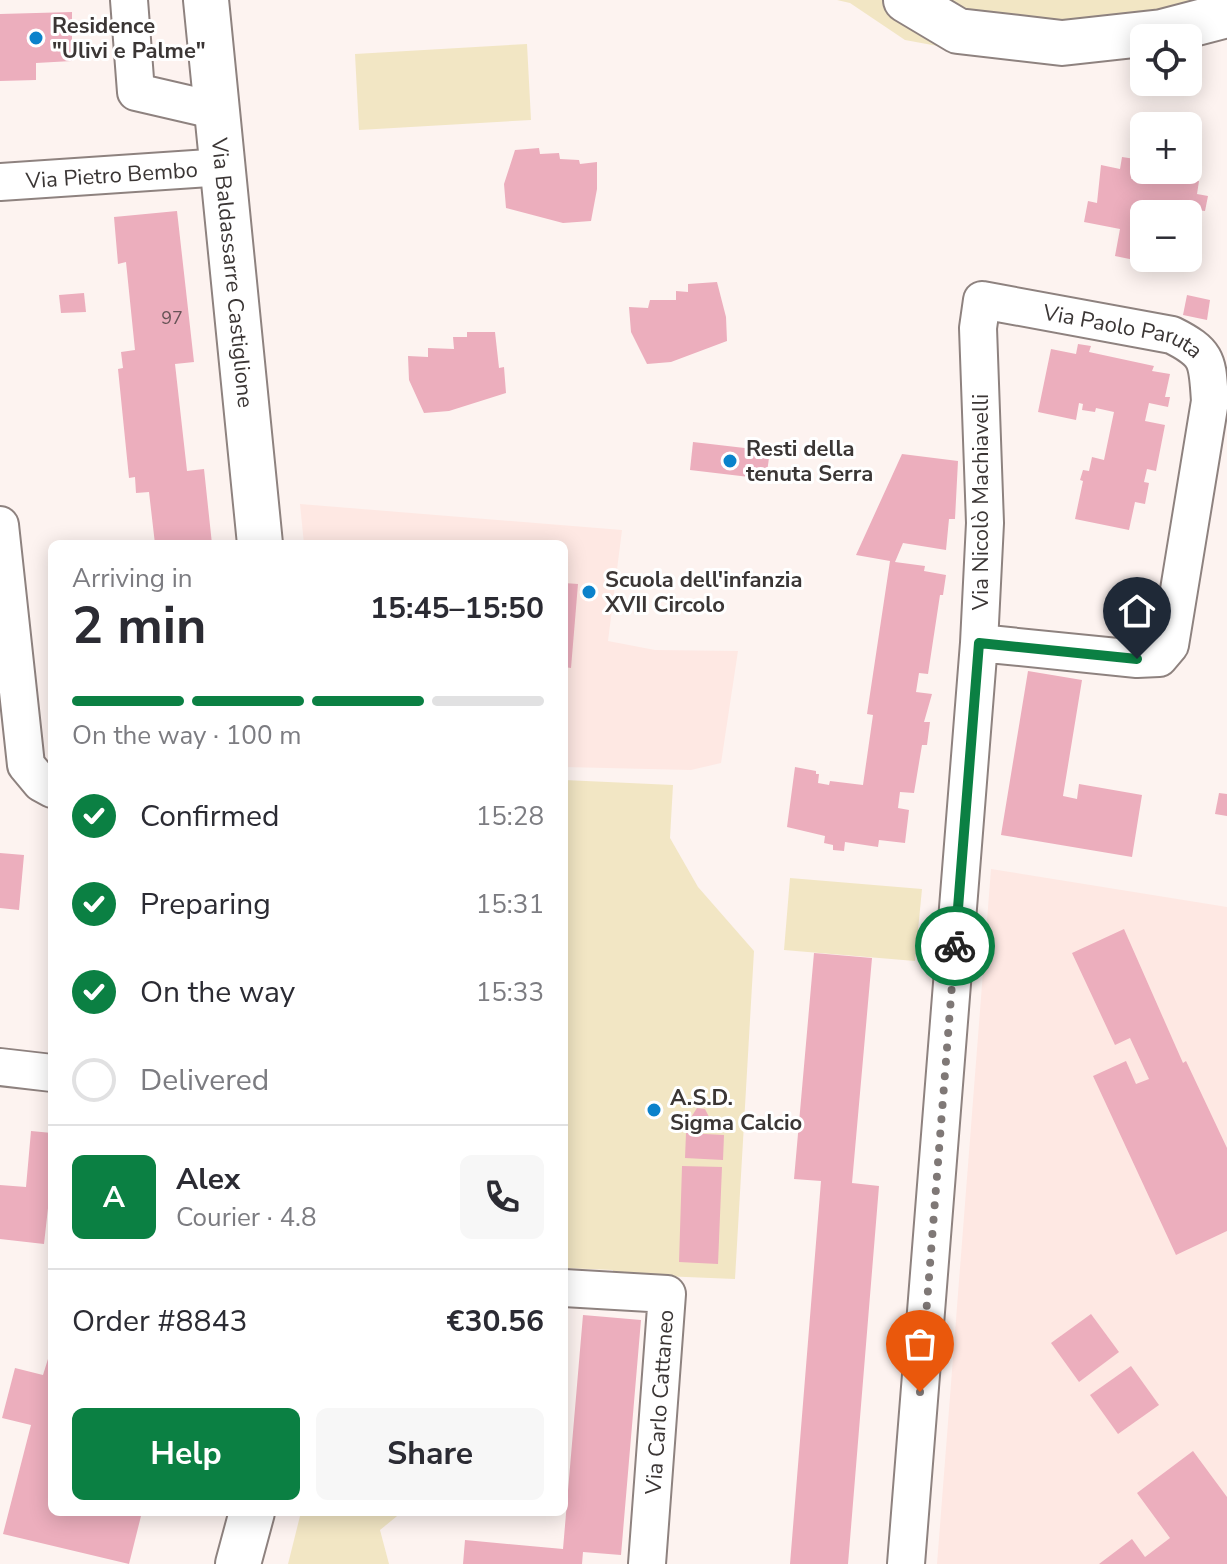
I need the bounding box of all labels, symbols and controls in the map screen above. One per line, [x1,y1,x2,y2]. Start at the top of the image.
place label: Residence "Ulivi e Palme" [52,11,206,66]
map controls [1130,24,1202,272]
button: locate [1130,24,1202,96]
marker: Residence "Ulivi e Palme" [27,29,45,47]
button: + [1130,112,1202,184]
street label: Via Baldassarre Castiglione [204,135,260,409]
street label: Via Pietro Bembo [24,155,199,196]
button: − [1130,200,1202,272]
street label: Via Paolo Paruta [1040,297,1209,365]
house number: 97 [161,306,183,330]
street label: Via Nicolò Machiavelli [966,394,996,611]
place label: Resti della tenuta Serra [746,434,873,489]
marker: Resti della tenuta Serra [721,452,739,470]
text: Arriving in [72,561,193,596]
place label: Scuola dell'infanzia XVII Circolo [604,565,803,620]
pin [1103,577,1171,659]
marker: Scuola dell'infanzia XVII Circolo [580,583,598,601]
text: 15:45–15:50 [370,588,544,629]
icon: home [1115,589,1159,633]
text: 2 min [72,590,207,661]
text: On the way · 100 m [72,718,301,753]
icon: check [72,794,116,838]
text: Confirmed [140,796,280,837]
text: 15:28 [476,799,544,834]
icon: check [72,882,116,926]
text: Preparing [140,884,271,925]
text: 15:31 [476,887,544,922]
courier [915,906,995,986]
icon: bike [933,924,977,968]
icon: check [72,970,116,1014]
text: On the way [140,972,295,1013]
text: 15:33 [476,975,544,1010]
text: Delivered [140,1060,269,1101]
place label: A.S.D. Sigma Calcio [670,1083,802,1138]
marker: A.S.D. Sigma Calcio [645,1101,663,1119]
button: phone [460,1155,544,1239]
text: Alex [176,1159,240,1200]
text: A [103,1177,125,1218]
text: Courier · 4.8 [176,1200,317,1235]
text: Order #8843 [72,1301,247,1342]
text: €30.56 [447,1301,544,1342]
street label: Via Carlo Cattaneo [639,1309,681,1496]
pin [886,1310,954,1392]
icon: bag [898,1322,942,1366]
button: Help [72,1408,300,1500]
button: Share [316,1408,544,1500]

